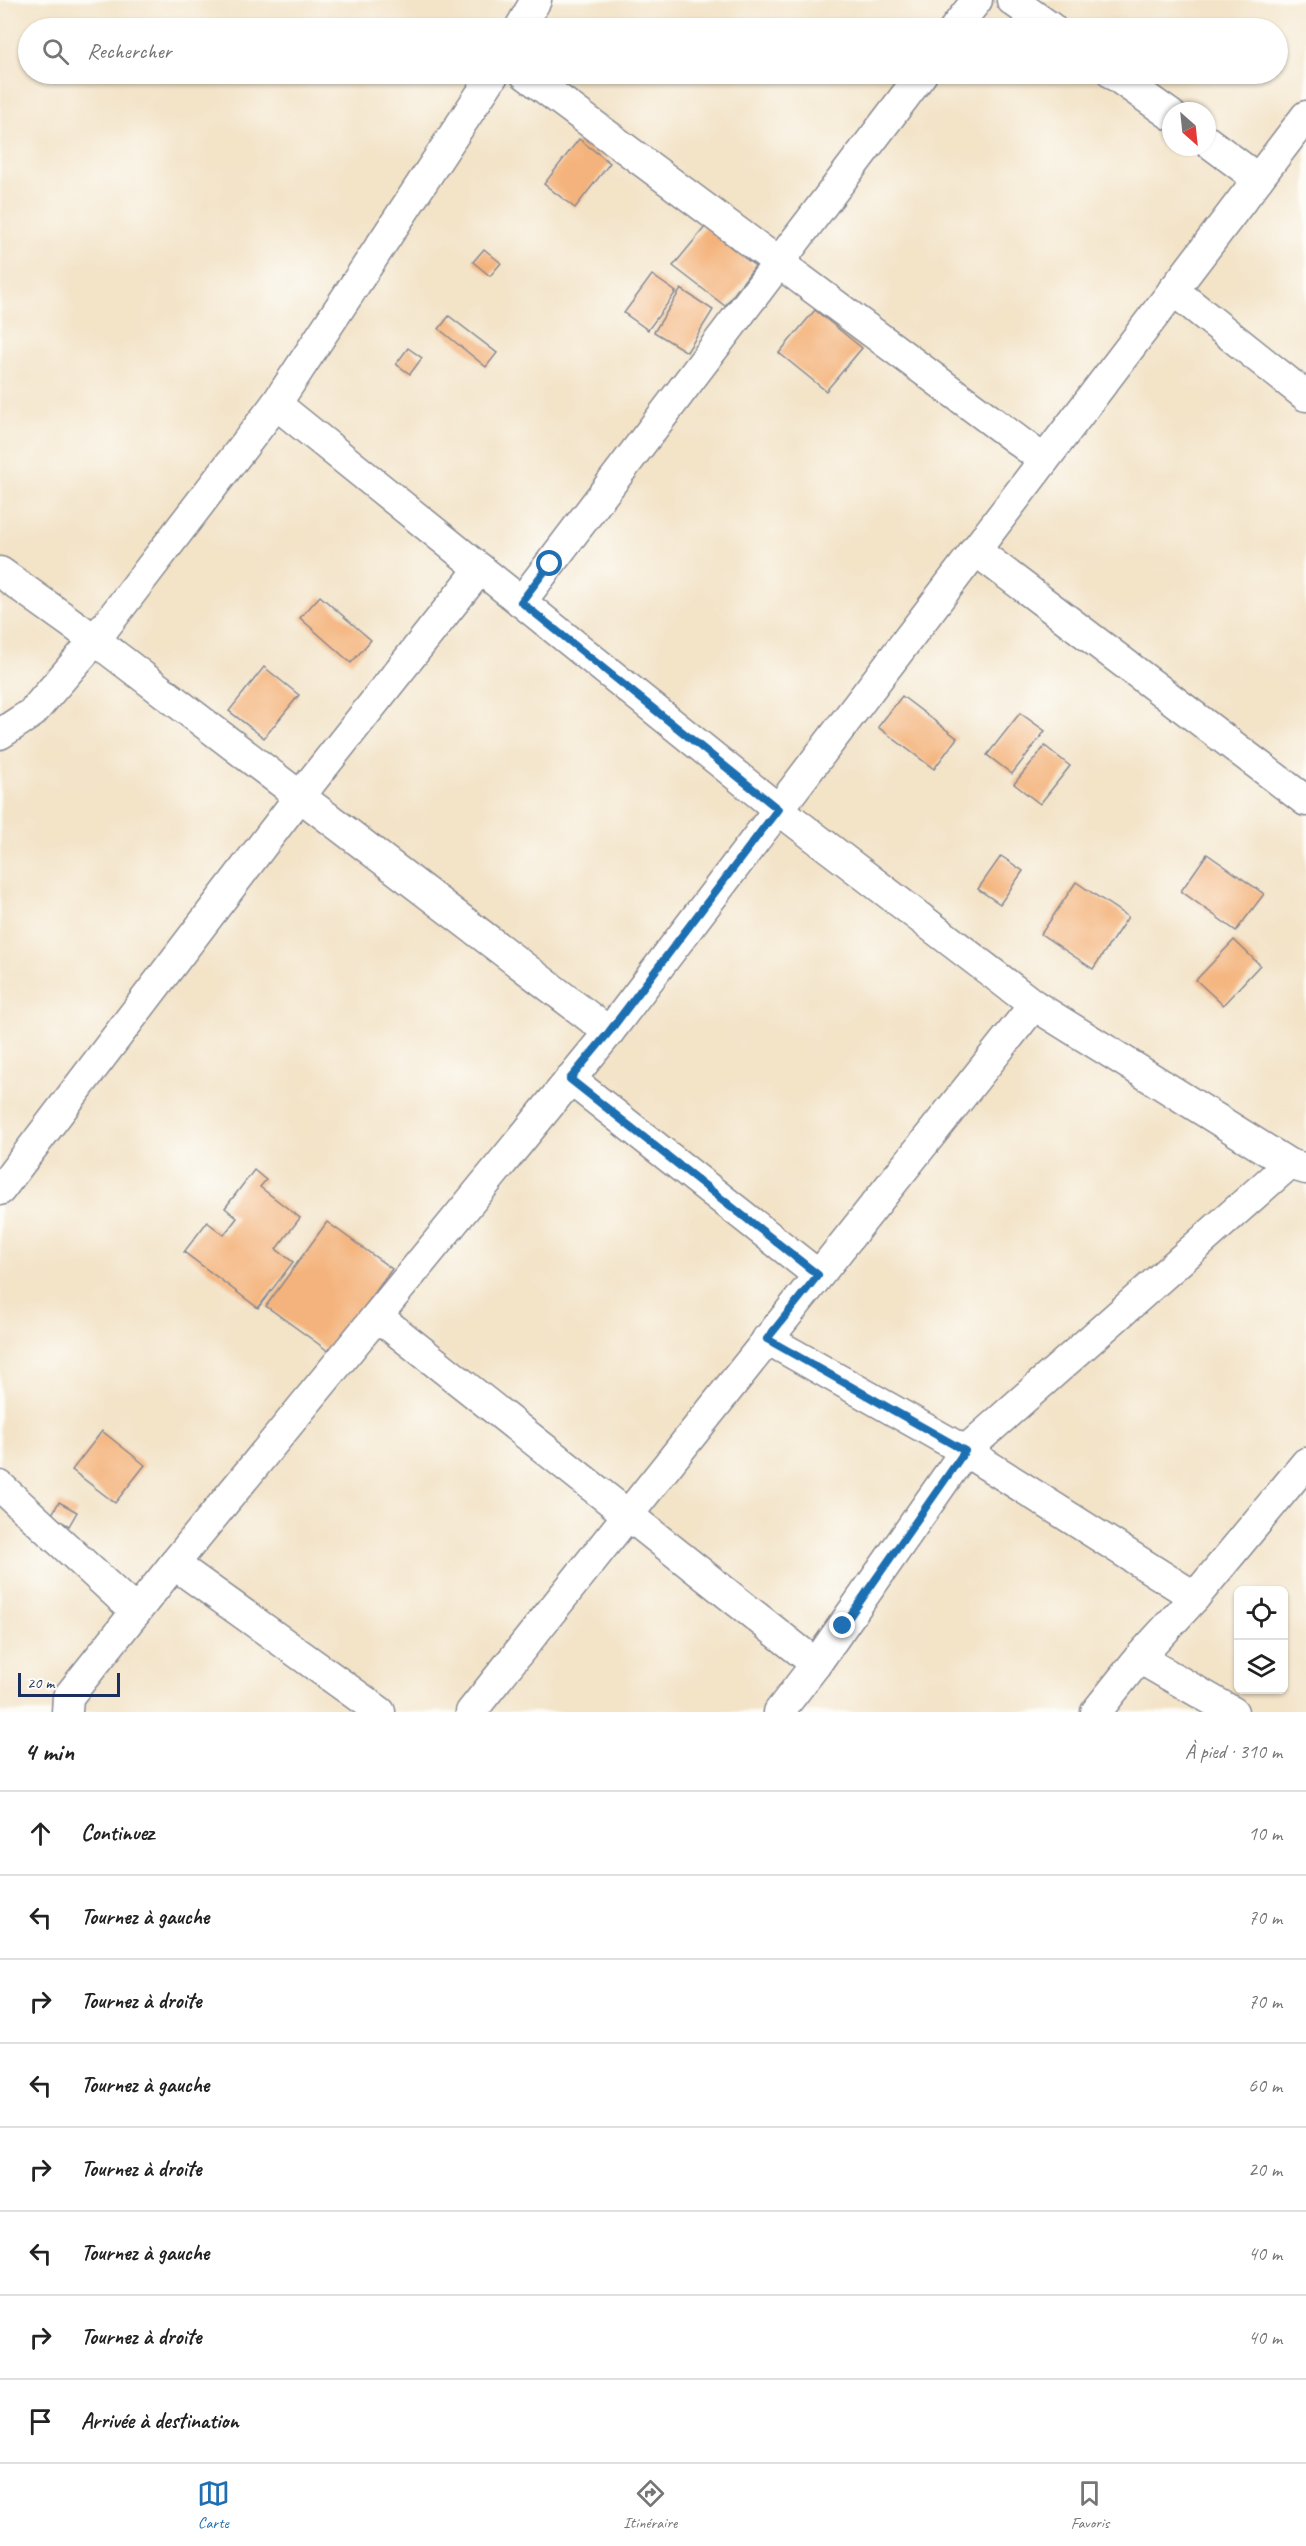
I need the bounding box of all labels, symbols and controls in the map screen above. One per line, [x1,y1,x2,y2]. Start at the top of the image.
search box [18,18,1288,84]
icon: search [39,35,72,68]
text: Rechercher [87,37,171,65]
north arrow [1162,102,1216,156]
route start [536,550,562,576]
map controls [1234,1586,1288,1694]
button: locate [1234,1586,1288,1640]
route end [829,1612,855,1638]
button: layers [1234,1640,1288,1694]
scale bar [18,1670,120,1698]
text: 20 m [27,1673,54,1693]
text: 4 min [24,1735,74,1768]
text: À pied · 310 m [1185,1739,1282,1764]
icon: ahead [24,1817,57,1850]
text: Continuez [81,1819,154,1847]
text: 10 m [1248,1821,1282,1846]
icon: left [24,1901,57,1934]
text: Tournez à gauche [81,1903,209,1931]
text: 70 m [1248,1905,1282,1930]
icon: right [24,1985,57,2018]
text: Tournez à droite [81,1987,201,2015]
text: 70 m [1248,1989,1282,2014]
icon: left [24,2069,57,2102]
text: Tournez à gauche [81,2071,209,2099]
text: 60 m [1248,2073,1282,2098]
icon: right [24,2153,57,2186]
text: Tournez à droite [81,2155,201,2183]
text: 20 m [1248,2157,1282,2182]
icon: left [24,2237,57,2270]
text: Tournez à gauche [81,2239,209,2267]
text: 40 m [1248,2241,1282,2266]
icon: right [24,2321,57,2354]
text: Tournez à droite [81,2323,201,2351]
text: 40 m [1248,2325,1282,2350]
icon: arrive [24,2405,57,2438]
text: Arrivée à destination [81,2407,239,2435]
tab: Carte [197,2477,230,2533]
tab: Itinéraire [623,2477,677,2533]
tab: Favoris [1071,2477,1109,2533]

